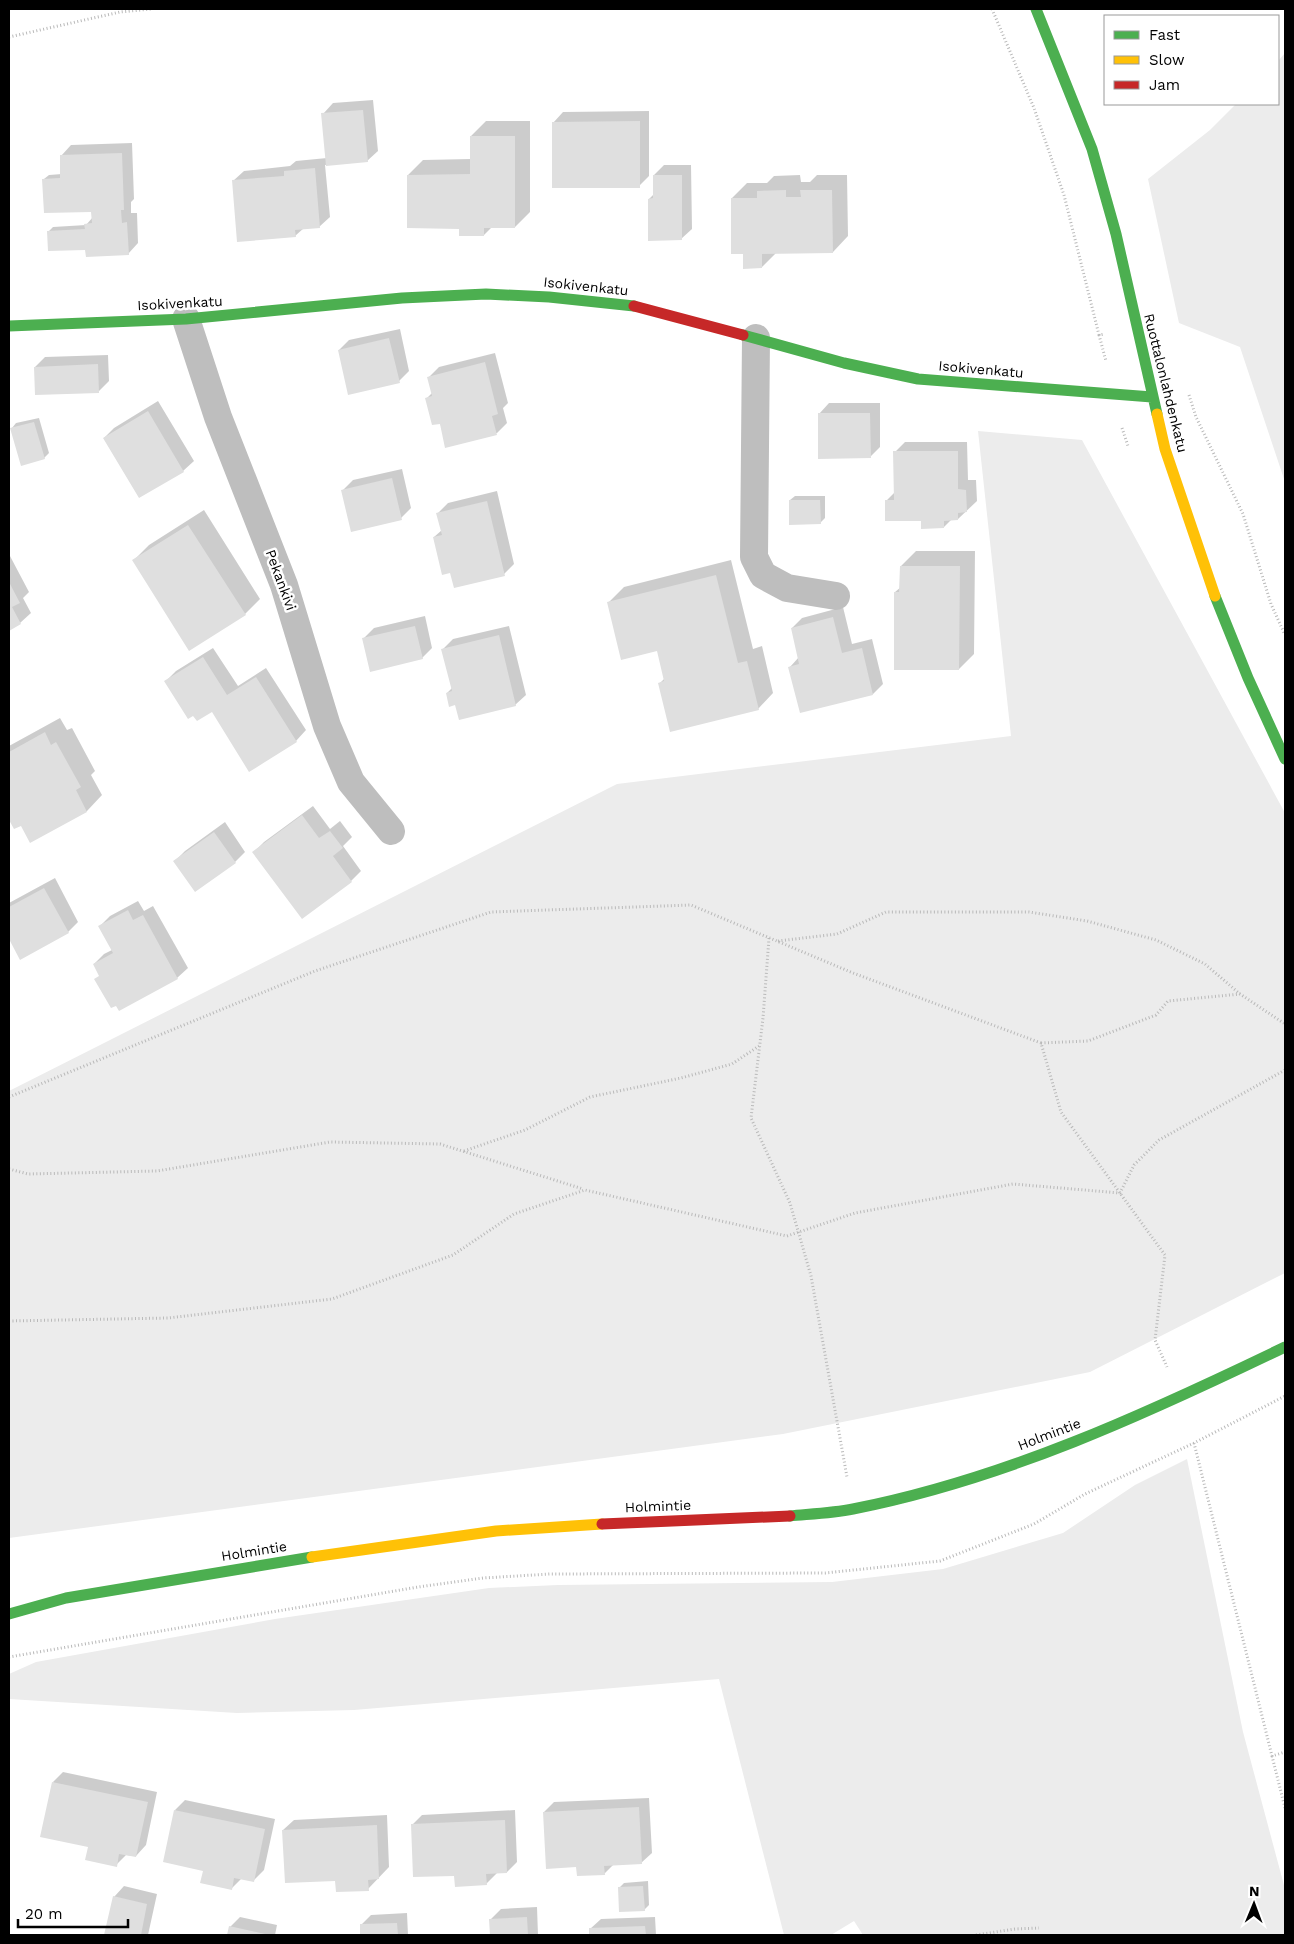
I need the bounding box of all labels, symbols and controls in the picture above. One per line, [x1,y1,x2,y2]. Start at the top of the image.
legend [1104,15,1279,105]
text: Fast [1149,26,1181,44]
text: Slow [1149,51,1185,69]
text: Jam [1149,76,1180,94]
street label: Isokivenkatu [543,274,629,298]
street label: Isokivenkatu [137,293,223,313]
street label: Ruottalonlahdenkatu [1141,312,1191,454]
street label: Isokivenkatu [938,357,1024,381]
street label: Pekankivi [263,547,299,613]
street label: Holmintie [1015,1415,1083,1453]
street label: Holmintie [625,1497,691,1515]
street label: Holmintie [220,1538,288,1564]
north arrow [1229,1879,1279,1929]
text: N [1249,1883,1260,1899]
scale bar [18,1896,128,1928]
text: 20 m [25,1905,63,1923]

